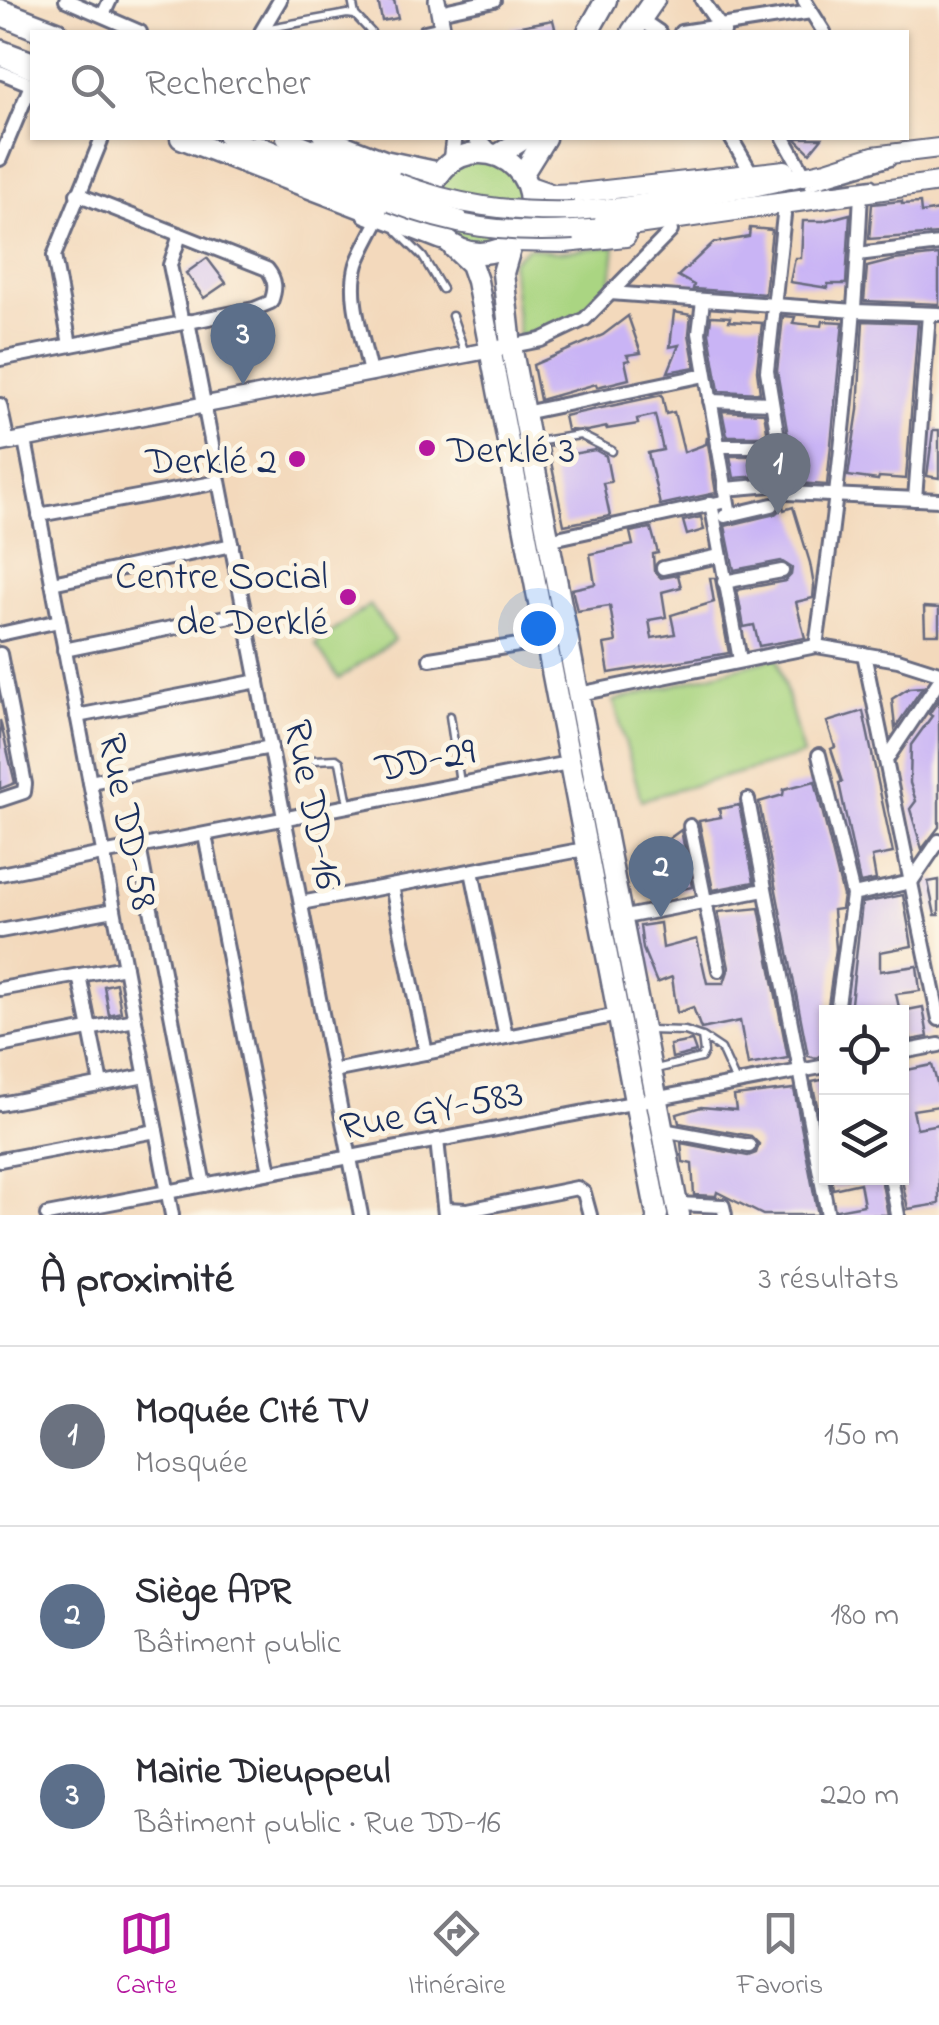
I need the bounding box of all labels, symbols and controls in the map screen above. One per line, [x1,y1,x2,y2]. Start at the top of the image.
search box [30,30,909,140]
text: Rechercher [145,57,311,113]
icon: search [65,58,120,113]
pin: 3 [210,302,276,385]
place label: Derklé 3 [446,423,575,482]
pin: 1 [746,432,810,515]
place label: Derklé 2 [144,434,277,493]
marker: Derklé 3 [416,437,438,459]
marker: Derklé 2 [286,448,308,470]
place label: Centre Social de Derklé [115,549,328,654]
marker: Centre Social de Derklé [337,586,359,608]
your location [513,603,564,654]
street label: Rue DD-16 [265,715,356,895]
street label: DD-29 [370,724,481,801]
street label: Rue DD-58 [80,728,172,915]
pin: 2 [628,836,694,918]
map controls [819,1005,909,1185]
button: locate [819,1005,909,1095]
street label: Rue GY-583 [335,1066,529,1159]
button: layers [819,1095,909,1185]
text: À proximité [40,1250,234,1311]
text: 3 résultats [759,1257,899,1304]
text: Moquée CIté TV [135,1385,368,1441]
text: 1 [67,1413,78,1460]
text: 150 m [824,1413,899,1460]
text: Mosquée [135,1441,248,1488]
text: Siège APR [135,1565,291,1621]
text: 2 [65,1593,80,1640]
text: 180 m [830,1593,899,1640]
text: Bâtiment public [135,1621,341,1668]
text: Mairie Dieuppeul [135,1745,390,1801]
text: 3 [66,1773,79,1820]
text: 220 m [821,1773,899,1820]
text: Bâtiment public · Rue DD-16 [135,1801,501,1848]
tab: Carte [116,1906,177,2007]
tab: Itinéraire [408,1906,505,2007]
tab: Favoris [737,1906,823,2007]

